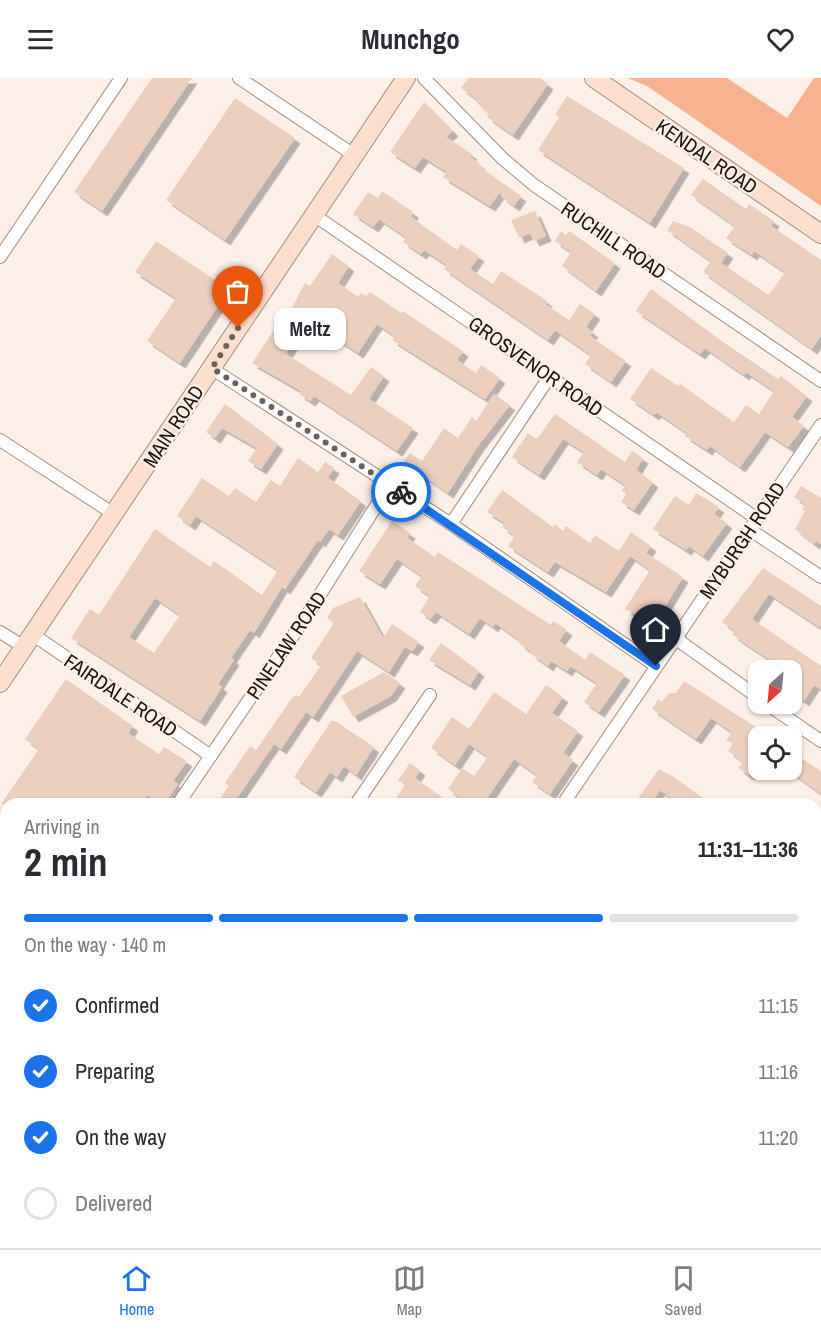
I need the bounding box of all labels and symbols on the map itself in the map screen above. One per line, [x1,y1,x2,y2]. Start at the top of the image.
street label: KENDAL ROAD [651,112,763,200]
street label: RUCHILL ROAD [556,195,672,285]
pin [212,266,263,328]
callout: Meltz [274,307,346,349]
street label: GROSVENOR ROAD [463,309,609,423]
street label: MAIN ROAD [136,380,210,472]
courier [371,462,431,522]
street label: MYBURGH ROAD [693,476,791,604]
street label: PINELAW ROAD [240,586,332,704]
pin [630,604,681,666]
street label: FAIRDALE ROAD [59,647,183,743]
north arrow [748,660,802,714]

